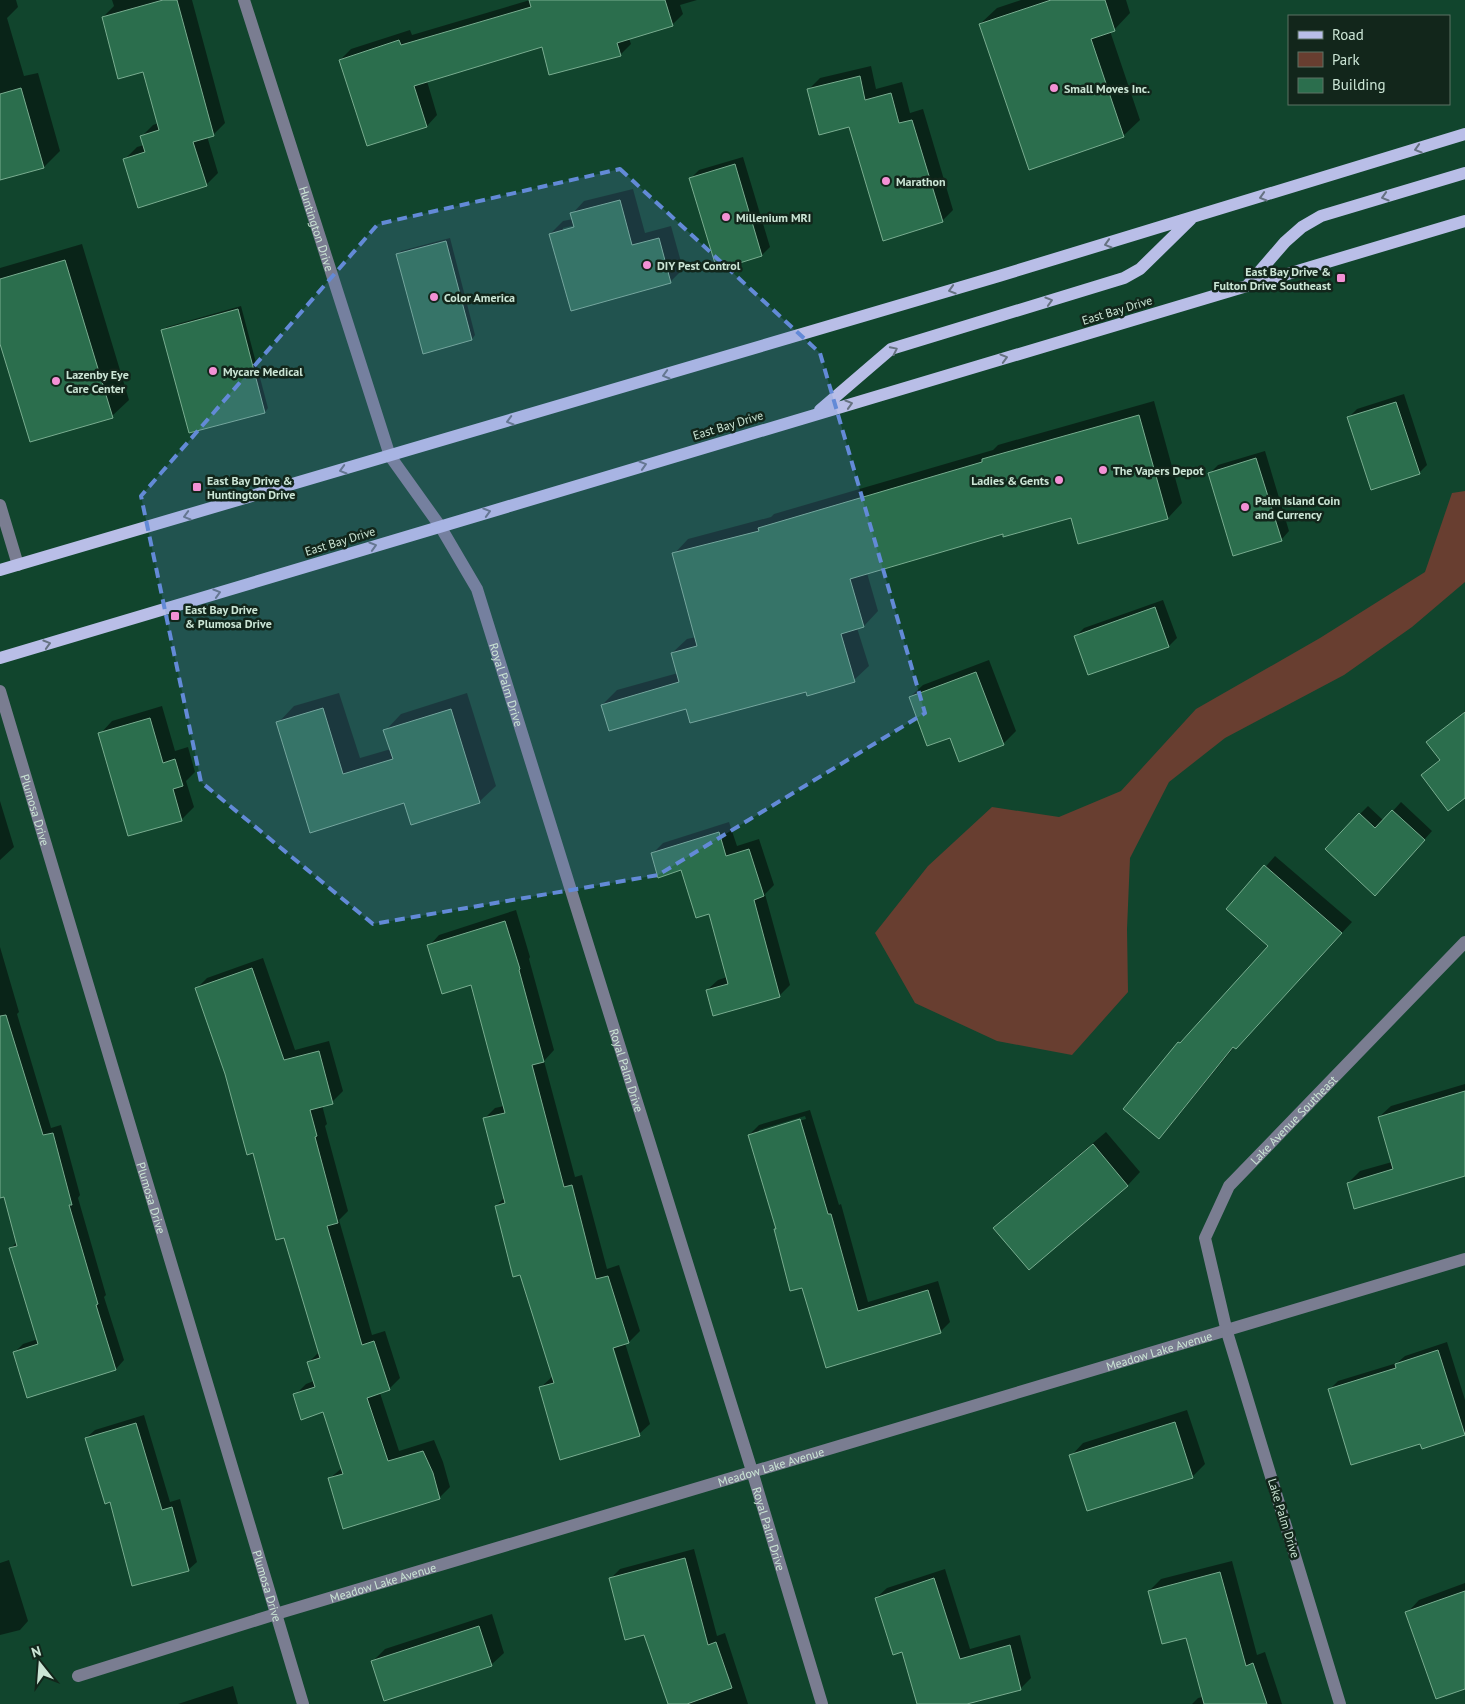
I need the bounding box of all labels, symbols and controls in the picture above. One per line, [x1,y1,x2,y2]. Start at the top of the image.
legend [1288,15,1450,105]
text: Road [1332,25,1364,44]
text: Park [1332,50,1360,69]
text: Building [1332,75,1386,94]
place label: Small Moves Inc. [1064,81,1150,96]
marker: Small Moves Inc. [1048,82,1060,94]
one-way arrow [1415,143,1423,153]
place label: Marathon [896,174,945,189]
marker: Marathon [880,175,892,187]
street label: Huntington Drive [297,184,338,273]
one-way arrow [1259,191,1268,201]
one-way arrow [1381,192,1389,202]
place label: Millenium MRI [736,210,811,225]
marker: Millenium MRI [720,211,732,223]
one-way arrow [1104,238,1112,248]
place label: DIY Pest Control [657,258,741,273]
marker: DIY Pest Control [641,259,653,271]
place label: East Bay Drive & Fulton Drive Southeast [1214,264,1332,293]
marker: East Bay Drive & Fulton Drive Southeast [1335,272,1347,284]
one-way arrow [948,285,957,295]
place label: Color America [444,290,515,305]
marker: Color America [428,291,440,303]
street label: East Bay Drive [1080,292,1154,328]
one-way arrow [1044,297,1052,307]
one-way arrow [889,346,898,356]
one-way arrow [1000,353,1008,363]
place label: Mycare Medical [223,364,303,379]
marker: Mycare Medical [207,365,219,377]
place label: Lazenby Eye Care Center [66,367,129,396]
one-way arrow [663,369,671,379]
marker: Lazenby Eye Care Center [50,375,62,387]
one-way arrow [844,399,852,409]
street label: East Bay Drive [691,407,765,443]
one-way arrow [507,415,515,425]
one-way arrow [638,461,646,471]
place label: The Vapers Depot [1113,463,1204,478]
marker: The Vapers Depot [1097,464,1109,476]
one-way arrow [339,465,348,475]
place label: East Bay Drive & Huntington Drive [207,473,295,502]
place label: Ladies & Gents [971,473,1049,488]
marker: Ladies & Gents [1053,474,1065,486]
marker: East Bay Drive & Huntington Drive [191,481,203,493]
place label: Palm Island Coin and Currency [1255,493,1340,522]
marker: Palm Island Coin and Currency [1239,501,1251,513]
one-way arrow [482,507,490,517]
one-way arrow [183,510,192,520]
street label: East Bay Drive [303,523,377,559]
one-way arrow [368,541,376,551]
one-way arrow [212,588,220,598]
place label: East Bay Drive & Plumosa Drive [185,602,272,631]
marker: East Bay Drive & Plumosa Drive [169,610,181,622]
one-way arrow [42,639,50,649]
street label: Royal Palm Drive [487,641,527,728]
street label: Plumosa Drive [18,772,53,847]
street label: Royal Palm Drive [607,1027,647,1114]
street label: Lake Avenue Southeast [1247,1072,1340,1167]
street label: Plumosa Drive [134,1160,169,1235]
street label: Meadow Lake Avenue [1104,1327,1214,1373]
street label: Meadow Lake Avenue [716,1443,826,1489]
street label: Lake Palm Drive [1265,1476,1303,1560]
street label: Royal Palm Drive [750,1485,789,1572]
street label: Plumosa Drive [250,1548,285,1623]
street label: Meadow Lake Avenue [328,1559,438,1605]
north arrow [15,1639,65,1689]
text: N [29,1642,43,1662]

